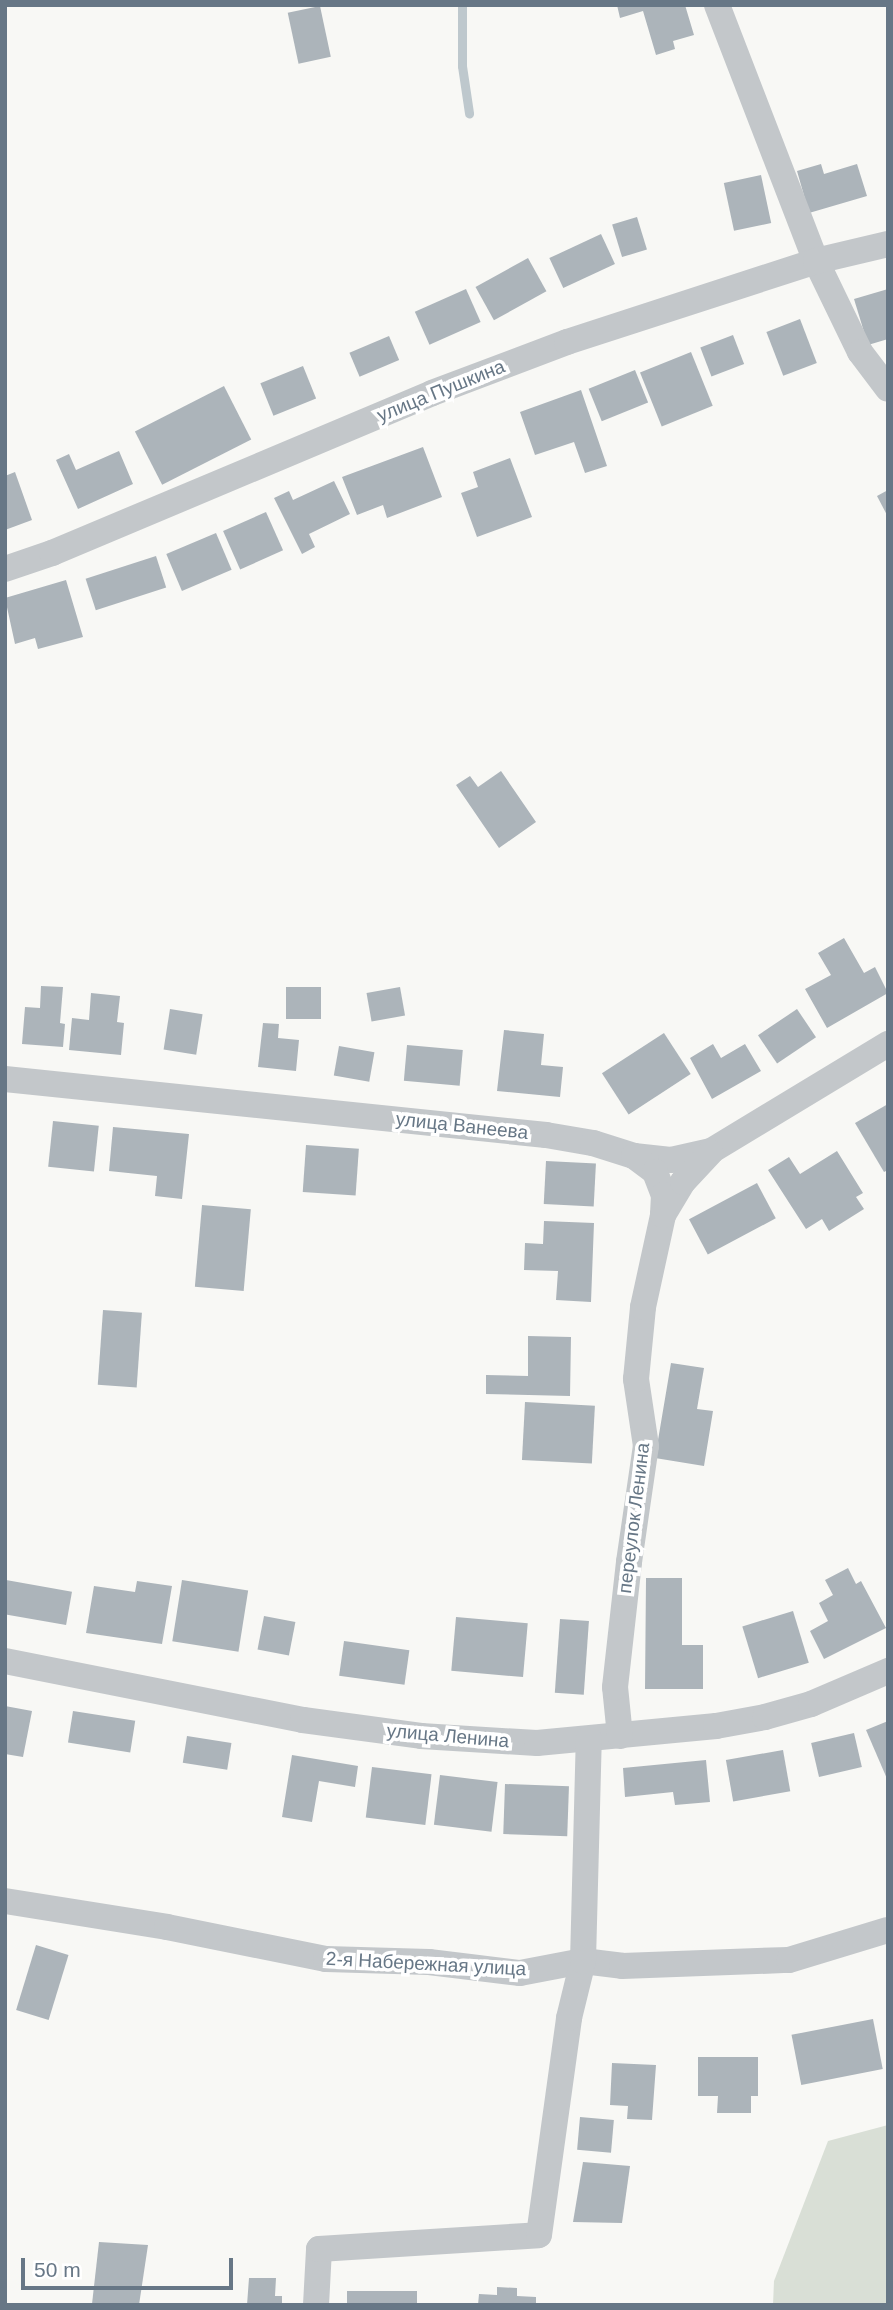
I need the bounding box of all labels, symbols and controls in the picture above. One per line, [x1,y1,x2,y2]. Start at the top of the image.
street label: улица Пушкина [374,355,508,427]
street label: улица Ванеева [395,1108,529,1144]
street label: переулок Ленина [613,1441,655,1595]
street label: улица Ленина [386,1719,510,1753]
street label: 2-я Набережная улица [325,1947,527,1981]
scale bar [24,2244,236,2288]
text: 50 m [34,2258,81,2281]

